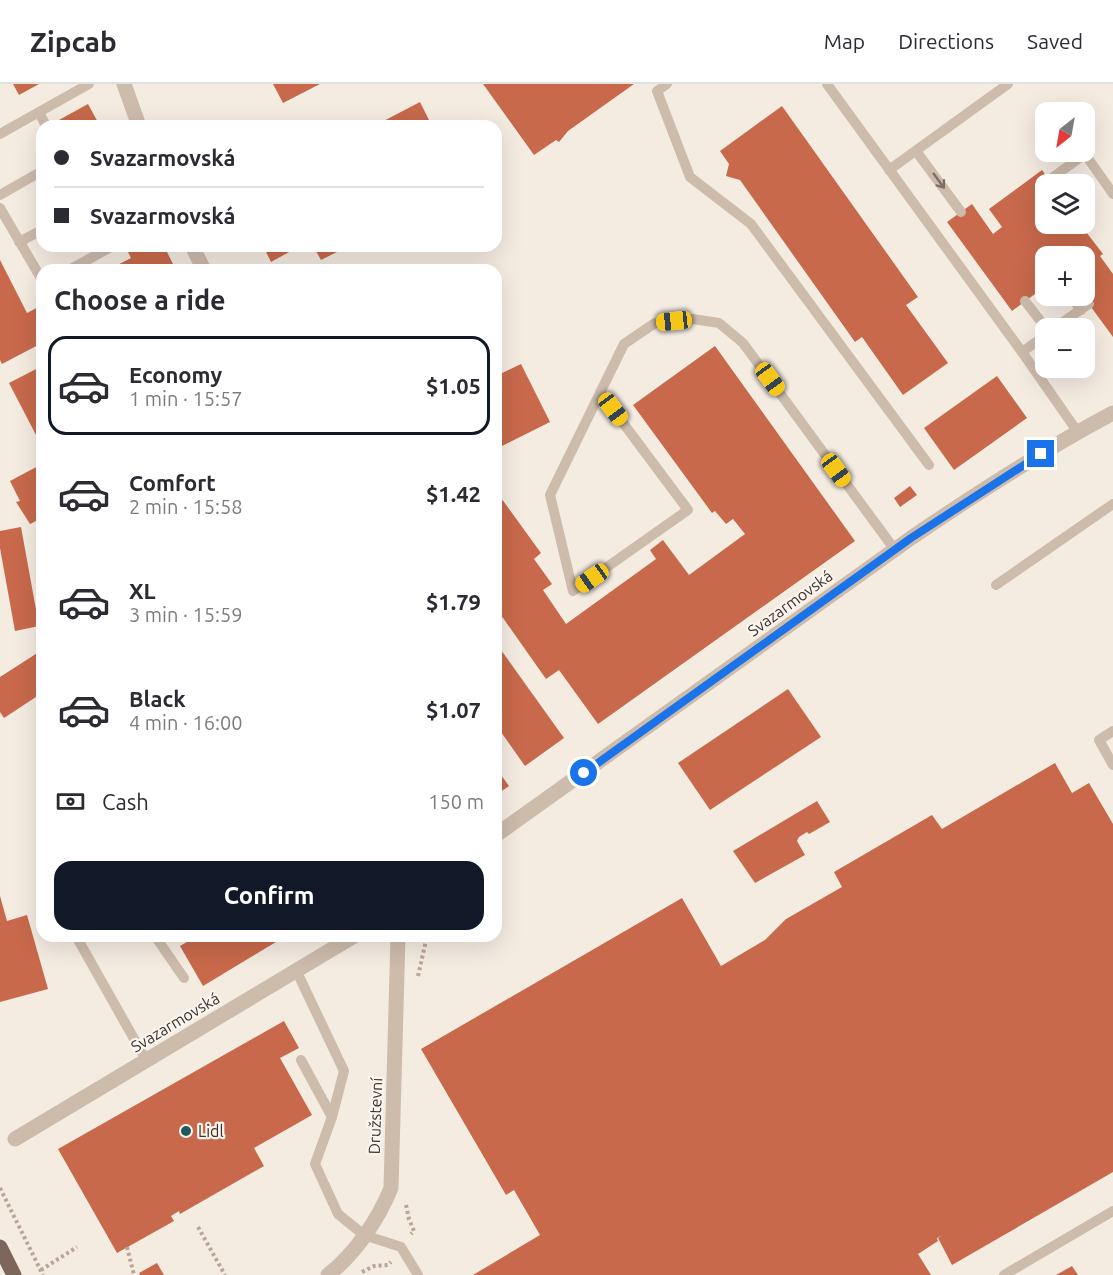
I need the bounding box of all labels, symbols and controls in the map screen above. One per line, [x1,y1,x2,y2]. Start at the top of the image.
text: Zipcab [30,26,117,57]
text: Map [824,29,865,53]
text: Directions [898,29,994,53]
text: Saved [1027,29,1083,53]
north arrow [1035,102,1095,162]
map controls [1035,102,1095,378]
text: Svazarmovská [90,145,235,170]
one-way arrow [932,173,945,189]
button: layers [1035,174,1095,234]
text: Svazarmovská [90,203,235,228]
button: + [1035,246,1095,306]
text: Choose a ride [54,285,226,315]
car [655,310,693,332]
button: − [1035,318,1095,378]
icon: car [57,359,111,413]
car [752,359,788,399]
text: Economy [129,362,222,387]
text: $1.05 [426,373,481,398]
text: 1 min · 15:57 [129,387,243,410]
car [595,389,631,429]
route end [1027,440,1054,467]
car [818,450,854,490]
icon: car [57,467,111,521]
text: Comfort [129,470,216,495]
text: $1.42 [426,481,481,506]
text: 2 min · 15:58 [129,495,243,518]
car [572,560,612,596]
street label: Svazarmovská [744,566,836,640]
icon: car [57,575,111,629]
text: XL [129,578,156,603]
text: $1.79 [426,589,481,614]
text: 3 min · 15:59 [129,603,243,626]
icon: car [57,683,111,737]
text: Black [129,686,186,711]
text: $1.07 [426,697,481,722]
text: 4 min · 16:00 [129,711,243,734]
route start [570,759,597,786]
icon: cash [54,785,87,818]
text: Cash [102,789,149,814]
text: 150 m [428,790,484,813]
button: Confirm [54,861,484,930]
street label: Svazarmovská [127,989,223,1055]
street label: Družstevní [365,1076,385,1155]
place label: Lidl [198,1122,224,1140]
marker: Lidl [179,1124,193,1138]

